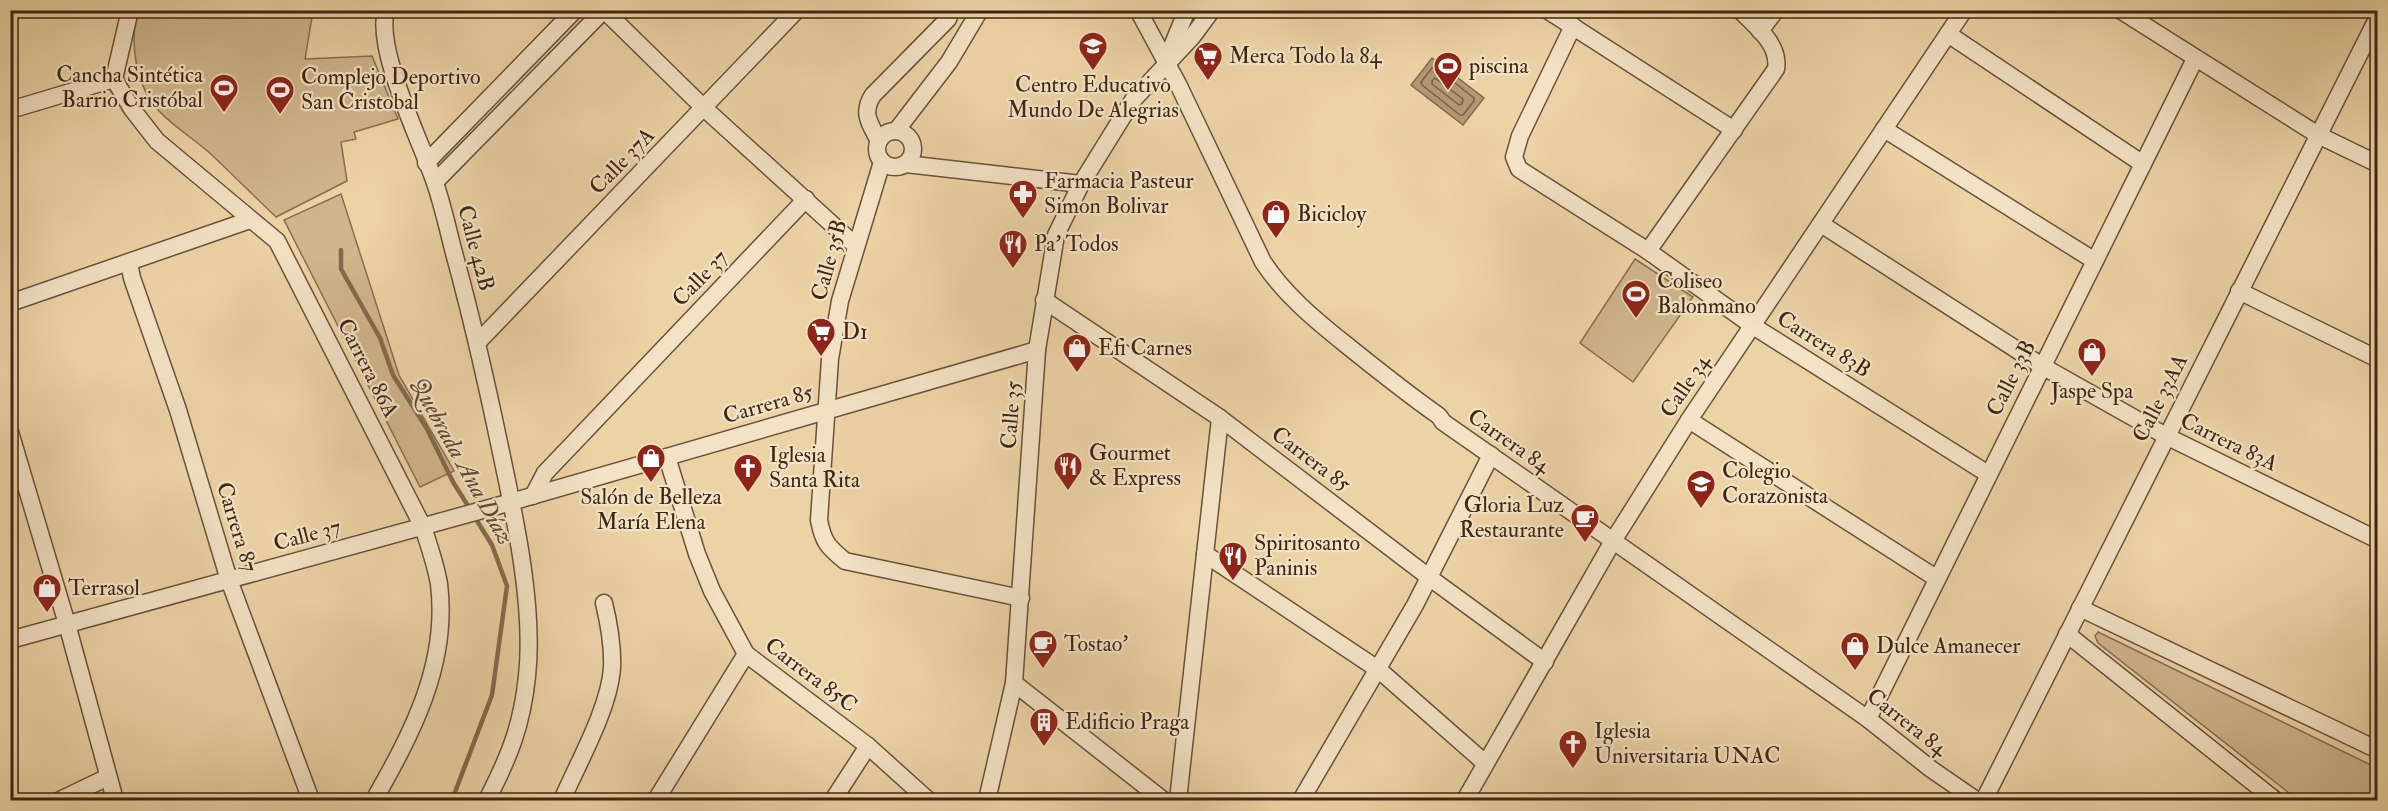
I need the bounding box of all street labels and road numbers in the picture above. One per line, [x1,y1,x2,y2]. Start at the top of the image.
street label: Calle 37A [583,122,661,200]
street label: Calle 42B [451,202,501,294]
street label: Calle 35B [805,216,853,304]
street label: Calle 37 [666,244,734,312]
street label: Carrera 83B [1772,304,1876,384]
street label: Carrera 86A [331,314,405,422]
street label: Calle 33B [1980,335,2042,421]
street label: Calle 34 [1654,348,1717,423]
street label: Calle 33AA [2126,349,2194,447]
street label: Carrera 85 [720,378,817,430]
street label: Calle 35 [995,380,1027,450]
street label: Carrera 84 [1462,402,1557,480]
street label: Carrera 83A [2176,406,2282,478]
street label: Carrera 85 [1266,420,1357,498]
street label: Carrera 87 [210,478,264,576]
street label: Calle 37 [270,513,344,557]
street label: Carrera 85C [759,631,863,719]
street label: Carrera 84 [1861,682,1954,763]

